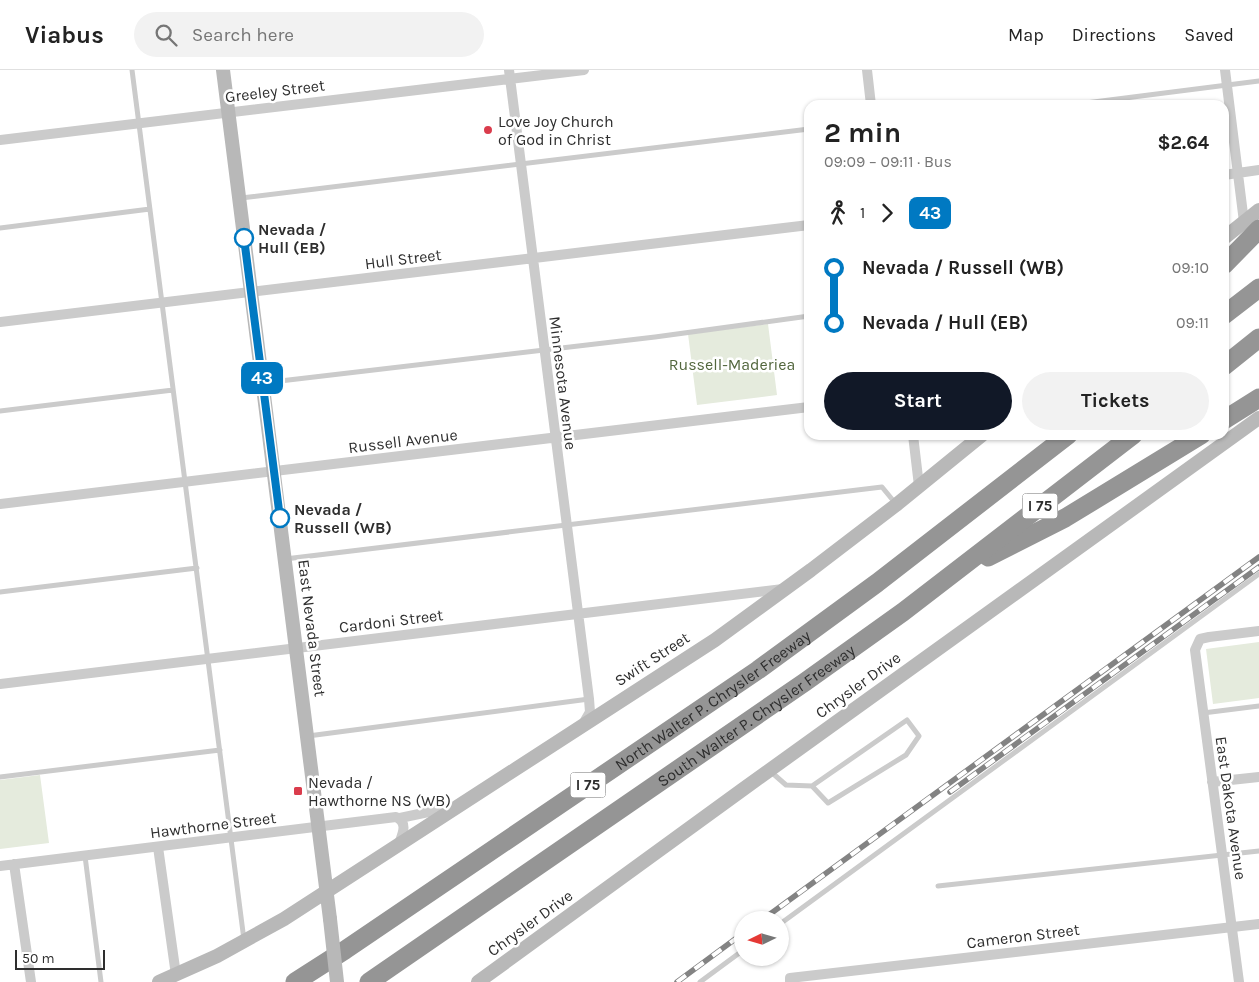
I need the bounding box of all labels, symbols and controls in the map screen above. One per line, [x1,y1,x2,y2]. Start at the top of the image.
search box [134,12,484,57]
text: Viabus [25,21,104,49]
icon: search [152,21,180,49]
text: Search here [192,24,294,46]
text: Map [1008,24,1044,46]
text: Directions [1072,24,1156,46]
text: Saved [1184,24,1234,46]
street label: Greeley Street [224,75,326,107]
place label: Love Joy Church of God in Christ [498,112,614,149]
text: 2 min [824,116,901,149]
marker: Love Joy Church of God in Christ [482,124,494,136]
text: $2.64 [1157,132,1209,154]
text: 09:09 – 09:11 · Bus [824,152,952,171]
icon: walk [824,199,852,227]
icon: forward [873,199,901,227]
text: 43 [919,202,941,224]
text: 1 [860,203,865,222]
place label: Nevada / Hull (EB) [258,220,326,257]
marker: Nevada / Hull (EB) [234,228,254,248]
street label: Hull Street [364,245,442,273]
text: Nevada / Russell (WB) [862,257,1064,279]
text: 09:10 [1172,258,1209,277]
text: Nevada / Hull (EB) [862,312,1028,334]
text: 09:11 [1176,313,1209,332]
street label: Minnesota Avenue [545,315,581,451]
park label: Russell-Maderiea [669,355,795,374]
line badge: 43 [240,362,284,394]
text: 43 [251,367,273,389]
button: Start [824,372,1012,430]
button: Tickets [1022,372,1209,430]
street label: Russell Avenue [347,425,459,457]
road number: I 75 [1022,494,1058,518]
place label: Nevada / Russell (WB) [294,500,392,537]
marker: Nevada / Russell (WB) [270,508,290,528]
street label: East Nevada Street [294,558,330,698]
street label: Cardoni Street [338,605,444,637]
street label: North Walter P. Chrysler Freeway [611,625,814,774]
street label: Swift Street [611,628,693,690]
street label: South Walter P. Chrysler Freeway [654,640,859,790]
street label: Chrysler Drive [812,648,904,722]
street label: East Dakota Avenue [1212,735,1250,881]
road number: I 75 [570,772,606,798]
place label: Nevada / Hawthorne NS (WB) [308,773,451,810]
marker: Nevada / Hawthorne NS (WB) [292,785,304,797]
street label: Hawthorne Street [149,808,277,842]
street label: Chrysler Drive [484,886,576,960]
north arrow [734,911,789,966]
map controls [734,911,789,966]
street label: Cameron Street [965,920,1081,952]
scale bar [15,947,105,970]
text: 50 m [22,950,55,967]

